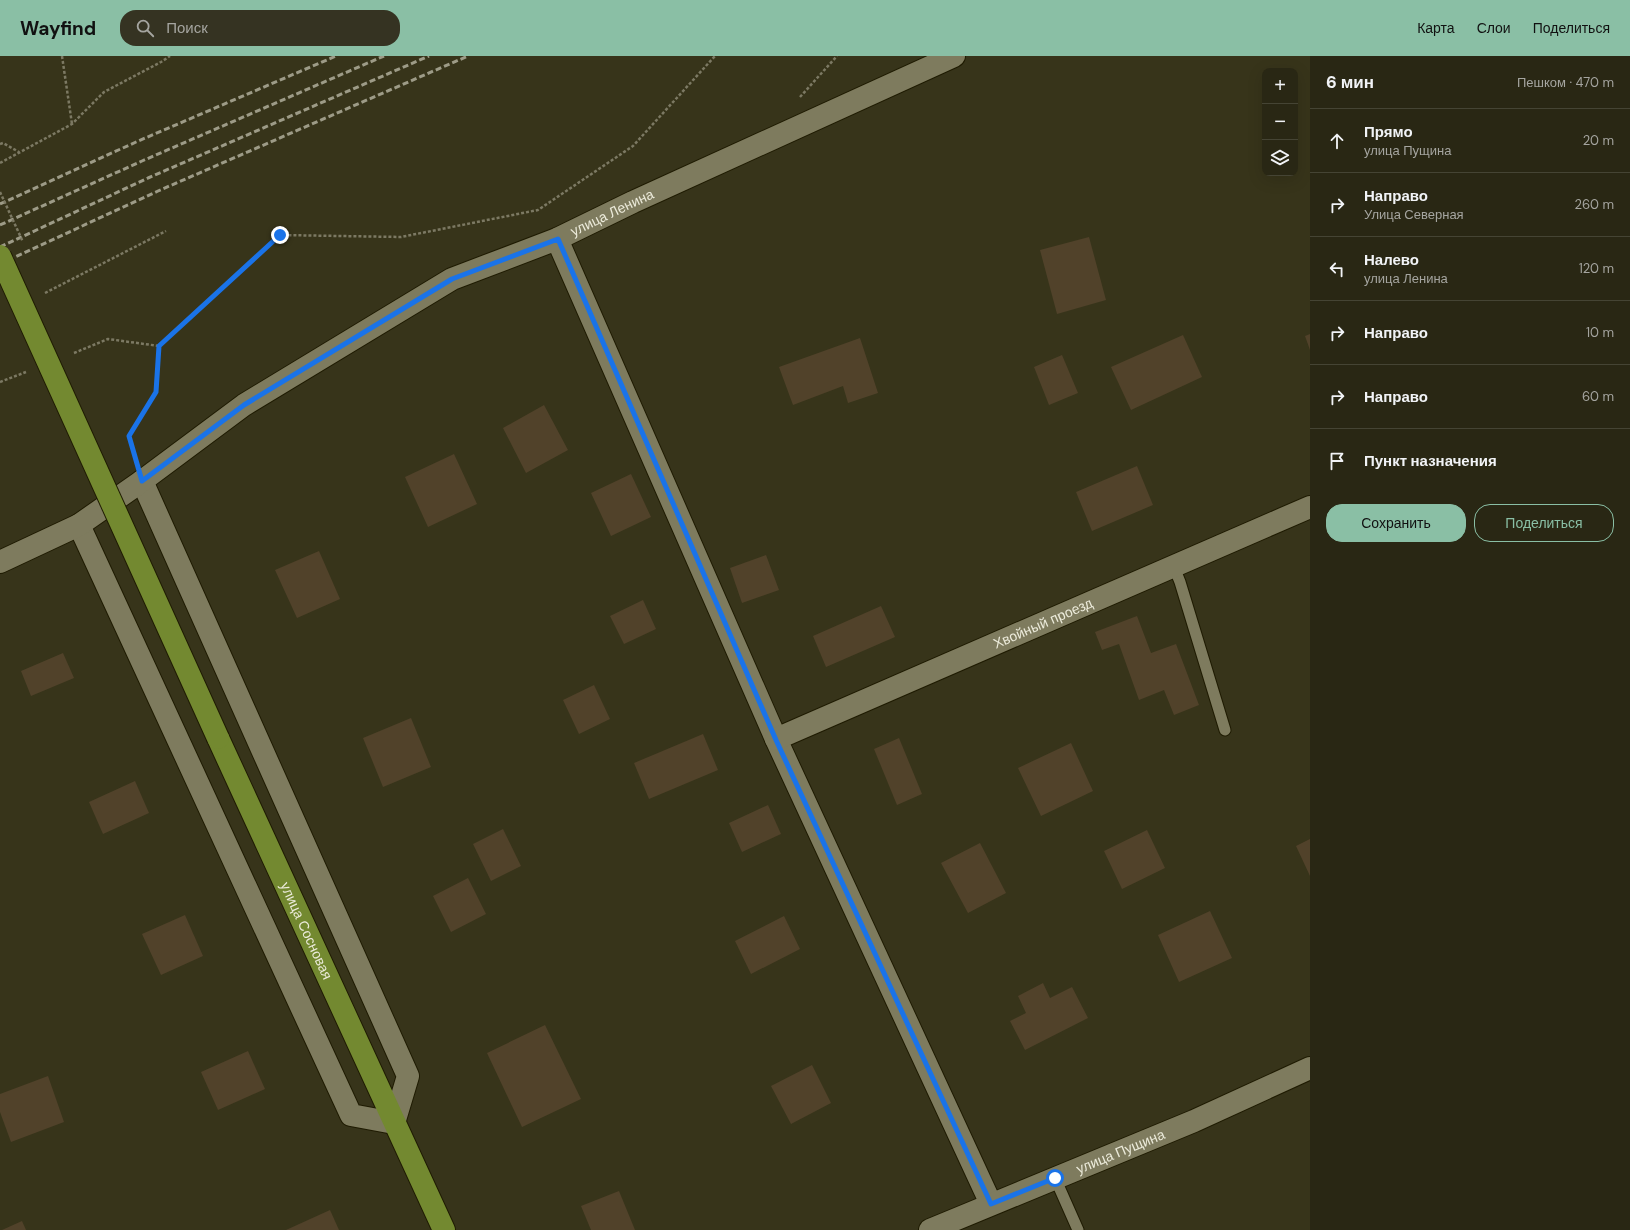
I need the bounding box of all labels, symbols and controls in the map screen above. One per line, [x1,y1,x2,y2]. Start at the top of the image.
search box [120,10,400,46]
text: Wayfind [20,16,96,41]
icon: search [134,17,156,39]
text: Поиск [166,18,208,38]
text: Карта [1417,19,1455,37]
text: Слои [1477,19,1511,37]
text: Поделиться [1533,19,1610,37]
map controls [1262,68,1298,176]
button: + [1262,68,1298,104]
text: 6 мин [1326,71,1374,93]
text: Пешком · 470 m [1517,74,1614,91]
button: − [1262,104,1298,140]
text: Прямо [1364,122,1413,142]
icon: ahead [1326,130,1348,152]
text: 20 m [1583,132,1614,149]
button: layers [1262,140,1298,176]
text: улица Пущина [1364,142,1451,159]
street label: улица Ленина [567,185,657,240]
text: Направо [1364,186,1428,206]
icon: right [1326,194,1348,216]
text: 260 m [1574,196,1614,213]
text: Улица Северная [1364,206,1464,223]
route end [271,226,289,244]
text: Налево [1364,250,1419,270]
icon: left [1326,258,1348,280]
text: 120 m [1579,260,1614,277]
text: улица Ленина [1364,270,1448,287]
icon: right [1326,322,1348,344]
text: Направо [1364,323,1428,343]
text: 10 m [1586,324,1614,341]
icon: right [1326,386,1348,408]
text: Направо [1364,387,1428,407]
text: 60 m [1582,388,1614,405]
icon: arrive [1326,450,1348,472]
text: Пункт назначения [1364,451,1497,471]
button: Сохранить [1326,504,1466,542]
button: Поделиться [1474,504,1614,542]
street label: Хвойный проезд [990,594,1095,653]
street label: улица Сосновая [276,879,337,982]
street label: улица Пущина [1073,1125,1168,1178]
route start [1046,1169,1064,1187]

